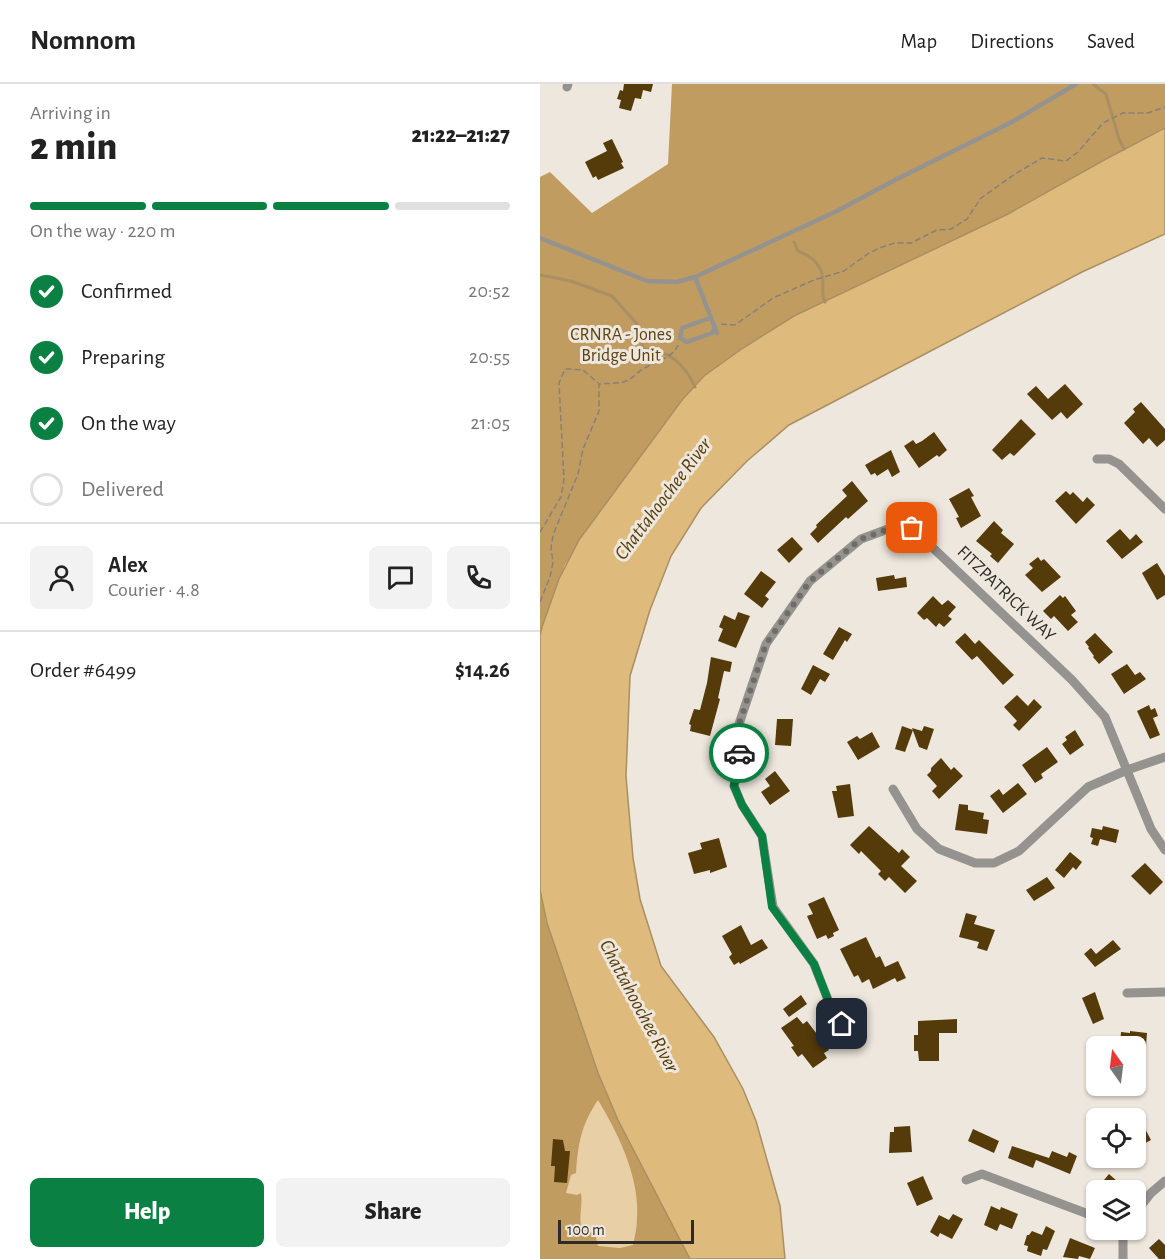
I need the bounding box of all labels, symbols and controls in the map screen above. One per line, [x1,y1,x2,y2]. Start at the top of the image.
text: Nomnom [30,27,136,55]
text: Map [901,31,937,52]
text: Directions [970,31,1054,52]
text: Saved [1087,31,1135,52]
text: Arriving in [30,103,111,123]
text: 21:22–21:27 [411,124,510,146]
text: 2 min [30,128,117,167]
text: On the way · 220 m [30,221,176,241]
icon: check [30,275,63,308]
text: Confirmed [81,280,172,302]
text: 20:52 [468,281,510,301]
park label: CRNRA - Jones Bridge Unit [570,326,672,365]
icon: check [30,341,63,374]
text: Preparing [81,346,165,368]
text: 20:55 [469,347,510,367]
icon: check [30,407,63,440]
text: On the way [81,412,176,434]
text: 21:05 [471,413,510,433]
water label: Chattahoochee River [611,434,715,564]
text: Delivered [81,478,164,500]
pin [886,502,937,553]
icon: bag [895,511,928,544]
street label: FITZPATRICK WAY [953,543,1059,646]
button: person [30,546,93,609]
button: chat [369,546,432,609]
button: phone [447,546,510,609]
text: Alex [108,554,148,576]
text: Courier · 4.8 [108,580,200,600]
text: Order #6499 [30,659,136,681]
text: $14.26 [455,659,510,681]
courier [709,723,769,783]
icon: car [723,737,756,770]
water label: Chattahoochee River [596,937,683,1076]
pin [816,998,867,1049]
icon: home [825,1007,858,1040]
north arrow [1086,1036,1146,1096]
map controls [1086,1036,1146,1240]
button: locate [1086,1108,1146,1168]
button: Help [30,1178,264,1247]
button: Share [276,1178,510,1247]
button: layers [1086,1180,1146,1240]
scale bar [558,1217,694,1244]
text: 100 m [567,1222,605,1238]

